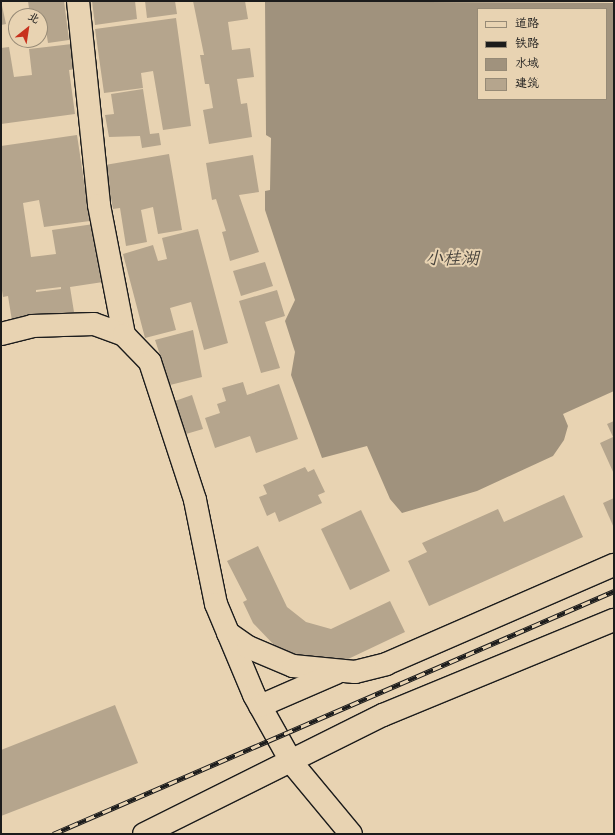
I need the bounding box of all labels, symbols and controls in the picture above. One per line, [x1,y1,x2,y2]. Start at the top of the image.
north arrow [8,8,48,48]
legend [477,8,607,100]
text: 北 [25,9,42,28]
text: 道路 [515,15,539,33]
text: 铁路 [515,35,539,53]
text: 水域 [515,55,539,73]
text: 建筑 [515,75,539,93]
water label: 小桂湖 [425,249,479,271]

